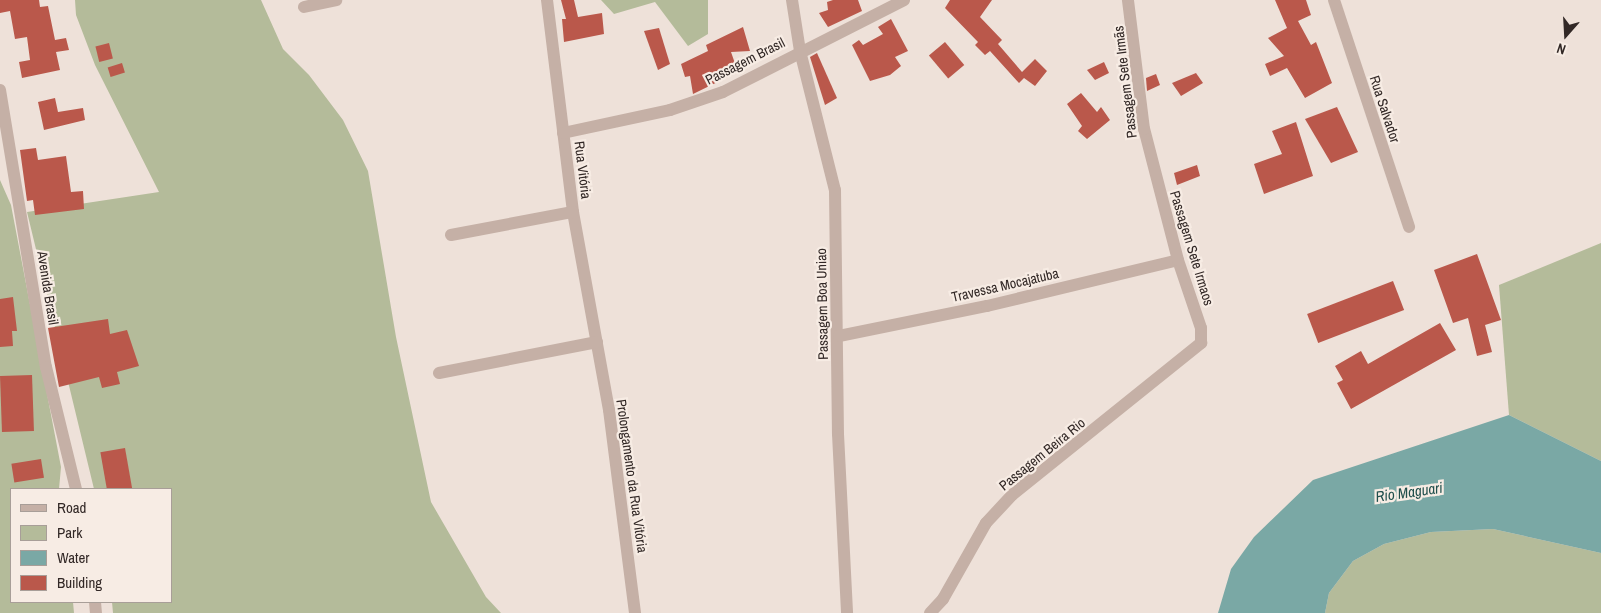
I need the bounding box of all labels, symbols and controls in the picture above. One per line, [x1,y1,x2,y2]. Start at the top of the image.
north arrow [1541,10,1591,60]
street label: Passagem Sete Irmãs [1110,25,1140,139]
street label: Passagem Brasil [703,34,787,88]
text: N [1554,39,1568,59]
street label: Rua Salvador [1366,73,1404,145]
street label: Rua Vitória [571,140,595,200]
street label: Passagem Sete Irmaos [1167,188,1217,308]
street label: Passagem Boa Uniao [813,248,831,360]
street label: Avenida Brasil [34,250,62,326]
street label: Travessa Mocajatuba [950,265,1060,305]
street label: Prolongamento da Rua Vitória [613,398,651,554]
street label: Passagem Beira Rio [996,414,1088,494]
water label: Rio Maguari [1374,478,1444,506]
legend [10,488,172,603]
text: Road [57,497,86,518]
text: Park [57,522,82,543]
text: Water [57,547,89,568]
text: Building [57,572,102,593]

